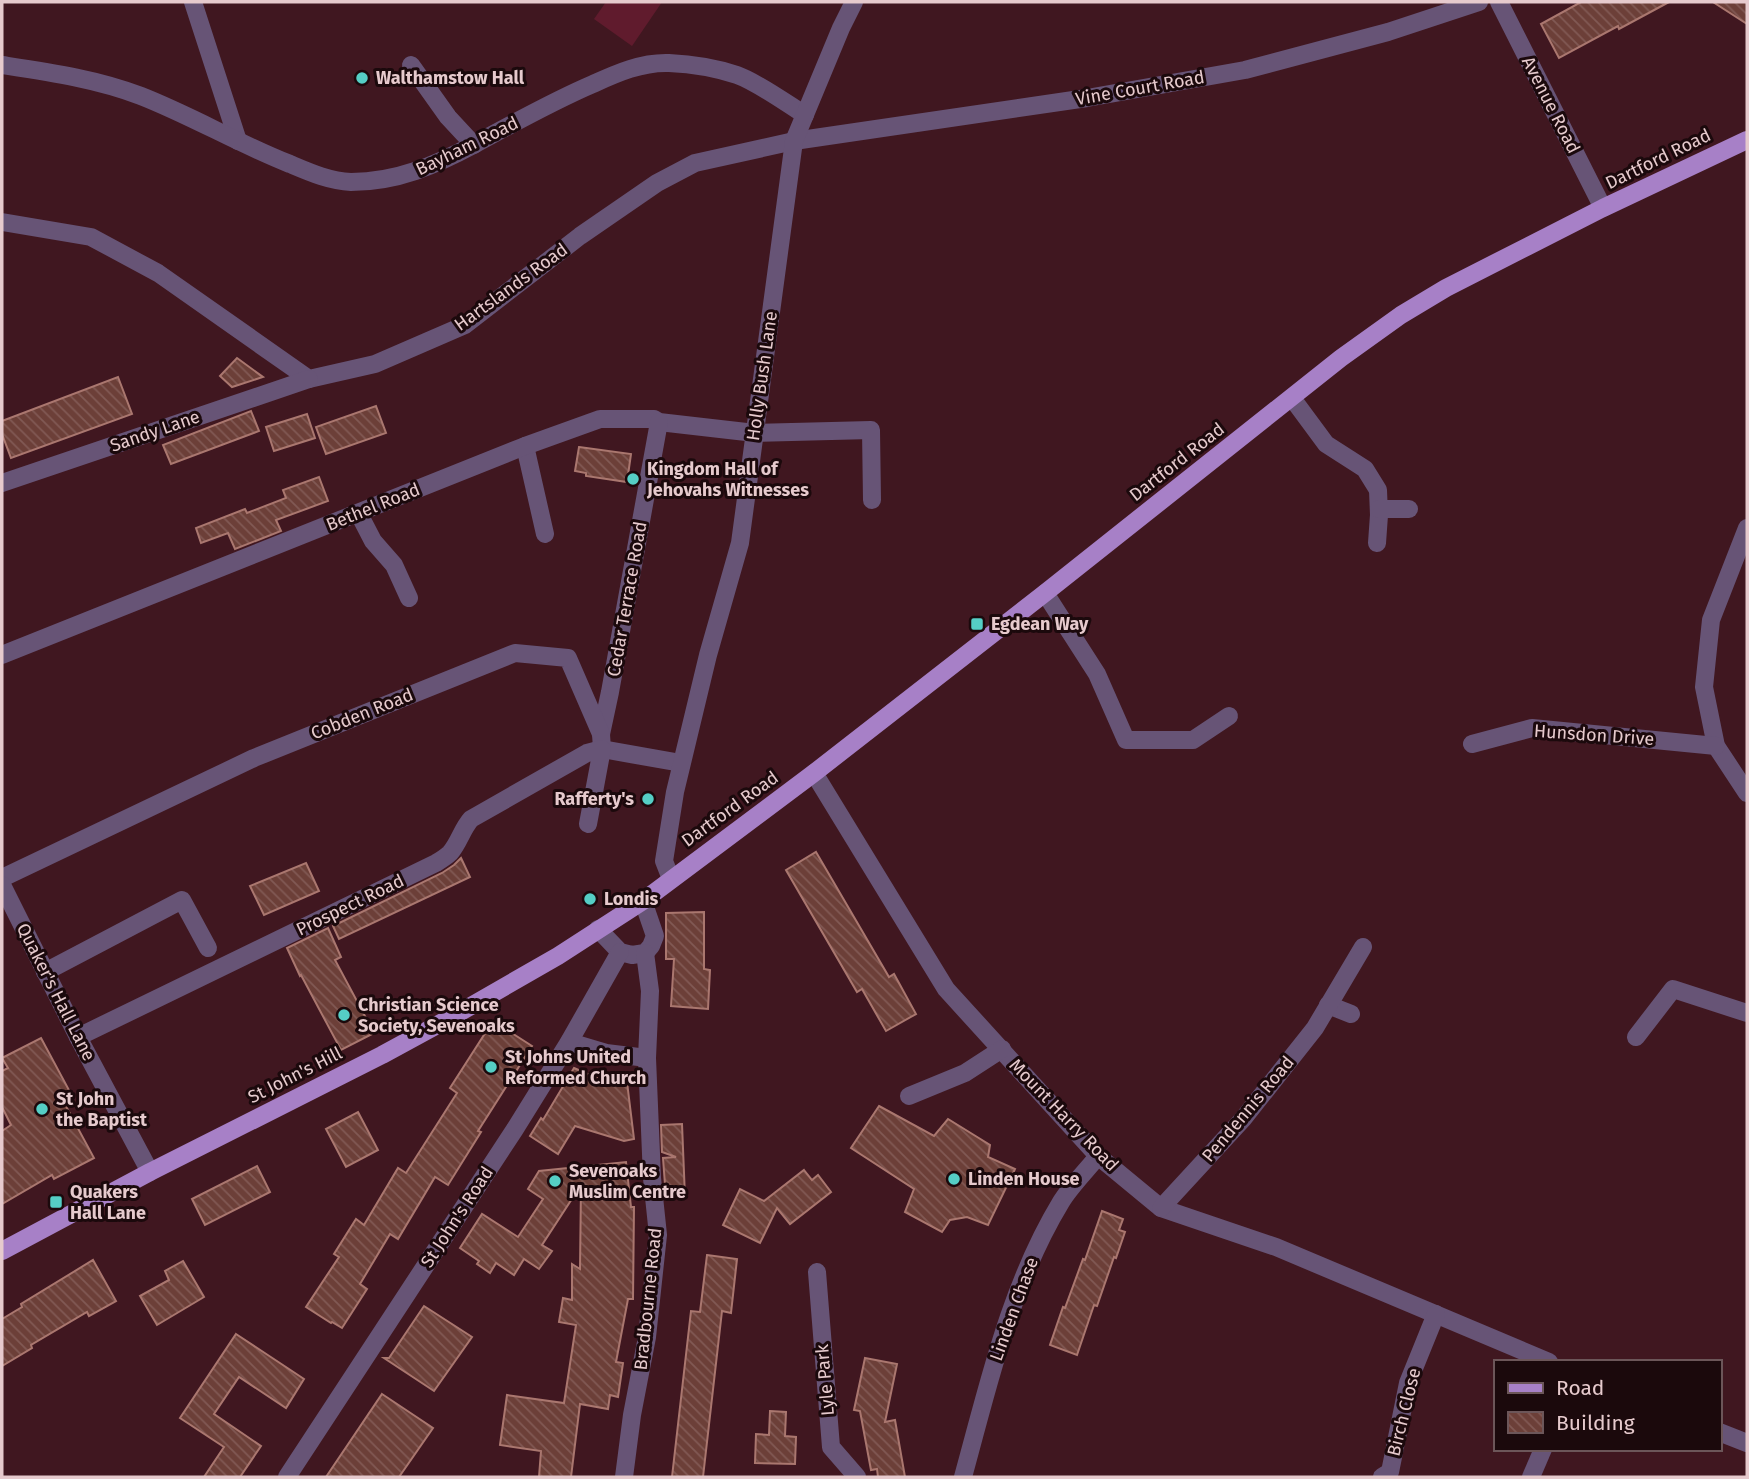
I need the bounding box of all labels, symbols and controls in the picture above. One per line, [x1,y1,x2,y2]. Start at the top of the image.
street label: Avenue Road [1517,53,1585,157]
street label: Vine Court Road [1074,66,1206,110]
place label: Walthamstow Hall [376,67,525,89]
marker: Walthamstow Hall [354,70,370,86]
street label: Bayham Road [412,112,522,180]
street label: Dartford Road [1602,124,1714,194]
street label: Hartslands Road [450,238,572,336]
street label: Holly Bush Lane [742,310,782,442]
street label: Sandy Lane [107,405,203,457]
street label: Dartford Road [1125,418,1229,506]
place label: Kingdom Hall of Jehovahs Witnesses [646,458,809,501]
marker: Kingdom Hall of Jehovahs Witnesses [625,471,641,487]
street label: Bethel Road [323,478,423,536]
street label: Cedar Terrace Road [603,520,651,678]
place label: Egdean Way [991,613,1089,635]
marker: Egdean Way [969,616,985,632]
street label: Cobden Road [308,684,416,744]
street label: Hunsdon Drive [1533,720,1655,750]
street label: Dartford Road [677,766,783,852]
place label: Rafferty's [554,788,634,810]
marker: Rafferty's [640,791,656,807]
street label: Prospect Road [292,869,408,941]
place label: Londis [604,888,659,910]
marker: Londis [582,891,598,907]
street label: Quaker's Hall Lane [12,919,100,1065]
place label: Christian Science Society, Sevenoaks [358,994,515,1037]
marker: Christian Science Society, Sevenoaks [336,1007,352,1023]
street label: St John's Hill [244,1042,346,1108]
place label: St Johns United Reformed Church [505,1046,646,1089]
street label: Pendennis Road [1197,1051,1299,1167]
street label: Mount Harry Road [1005,1054,1123,1176]
marker: St Johns United Reformed Church [483,1059,499,1075]
place label: St John the Baptist [56,1088,148,1131]
marker: St John the Baptist [34,1101,50,1117]
place label: Sevenoaks Muslim Centre [569,1160,686,1203]
street label: St John's Road [416,1162,498,1272]
place label: Linden House [968,1168,1080,1190]
marker: Linden House [946,1171,962,1187]
marker: Sevenoaks Muslim Centre [547,1173,563,1189]
place label: Quakers Hall Lane [70,1181,146,1224]
marker: Quakers Hall Lane [48,1194,64,1210]
street label: Bradbourne Road [630,1227,666,1371]
street label: Linden Chase [985,1254,1043,1364]
street label: Lyle Park [811,1343,839,1417]
legend [1494,1360,1721,1451]
street label: Birch Close [1382,1366,1426,1458]
text: Road [1556,1375,1604,1401]
text: Building [1556,1410,1635,1436]

